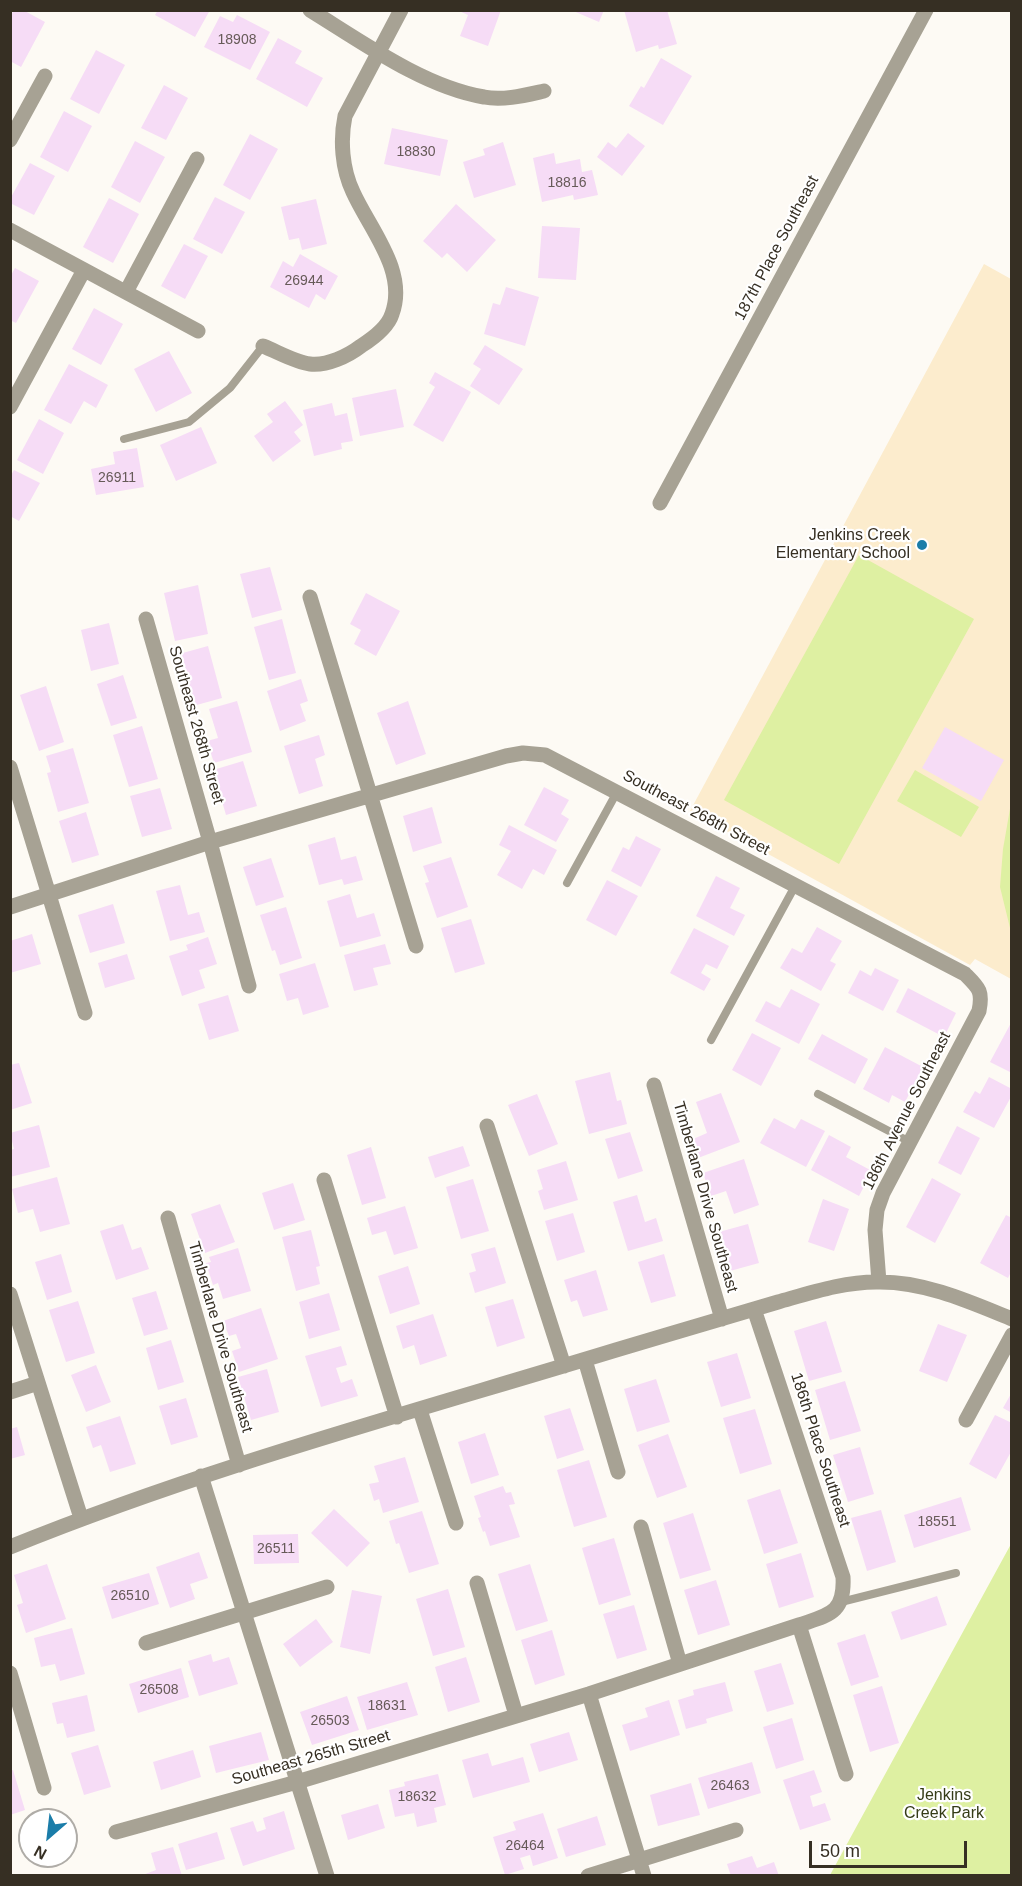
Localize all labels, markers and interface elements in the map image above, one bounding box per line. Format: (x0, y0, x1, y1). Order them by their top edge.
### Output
house number: 18908 (218, 32, 256, 48)
house number: 18830 (397, 144, 435, 160)
street label: 187th Place Southeast (731, 172, 823, 324)
house number: 18816 (548, 175, 586, 191)
house number: 26944 (285, 273, 323, 289)
house number: 26911 (98, 470, 136, 486)
place label: Jenkins Creek Elementary School (776, 526, 910, 564)
marker: Jenkins Creek Elementary School (915, 538, 929, 552)
street label: Southeast 268th Street (164, 644, 228, 806)
street label: Southeast 268th Street (619, 766, 773, 860)
street label: 186th Avenue Southeast (859, 1029, 955, 1193)
street label: Timberlane Drive Southeast (669, 1099, 741, 1295)
street label: Timberlane Drive Southeast (184, 1239, 256, 1435)
street label: 186th Place Southeast (786, 1370, 854, 1530)
house number: 18551 (918, 1514, 956, 1530)
house number: 26511 (257, 1541, 295, 1557)
house number: 26510 (111, 1588, 149, 1604)
house number: 26508 (140, 1682, 178, 1698)
house number: 18631 (368, 1698, 406, 1714)
house number: 26503 (311, 1713, 349, 1729)
street label: Southeast 265th Street (230, 1726, 392, 1790)
house number: 26463 (711, 1778, 749, 1794)
park label: Jenkins Creek Park (904, 1786, 984, 1824)
house number: 18632 (398, 1789, 436, 1805)
north arrow (18, 1808, 78, 1868)
scale bar (812, 1829, 970, 1867)
house number: 26464 (506, 1838, 544, 1854)
text: 50 m (820, 1841, 860, 1861)
text: N (31, 1842, 49, 1863)

